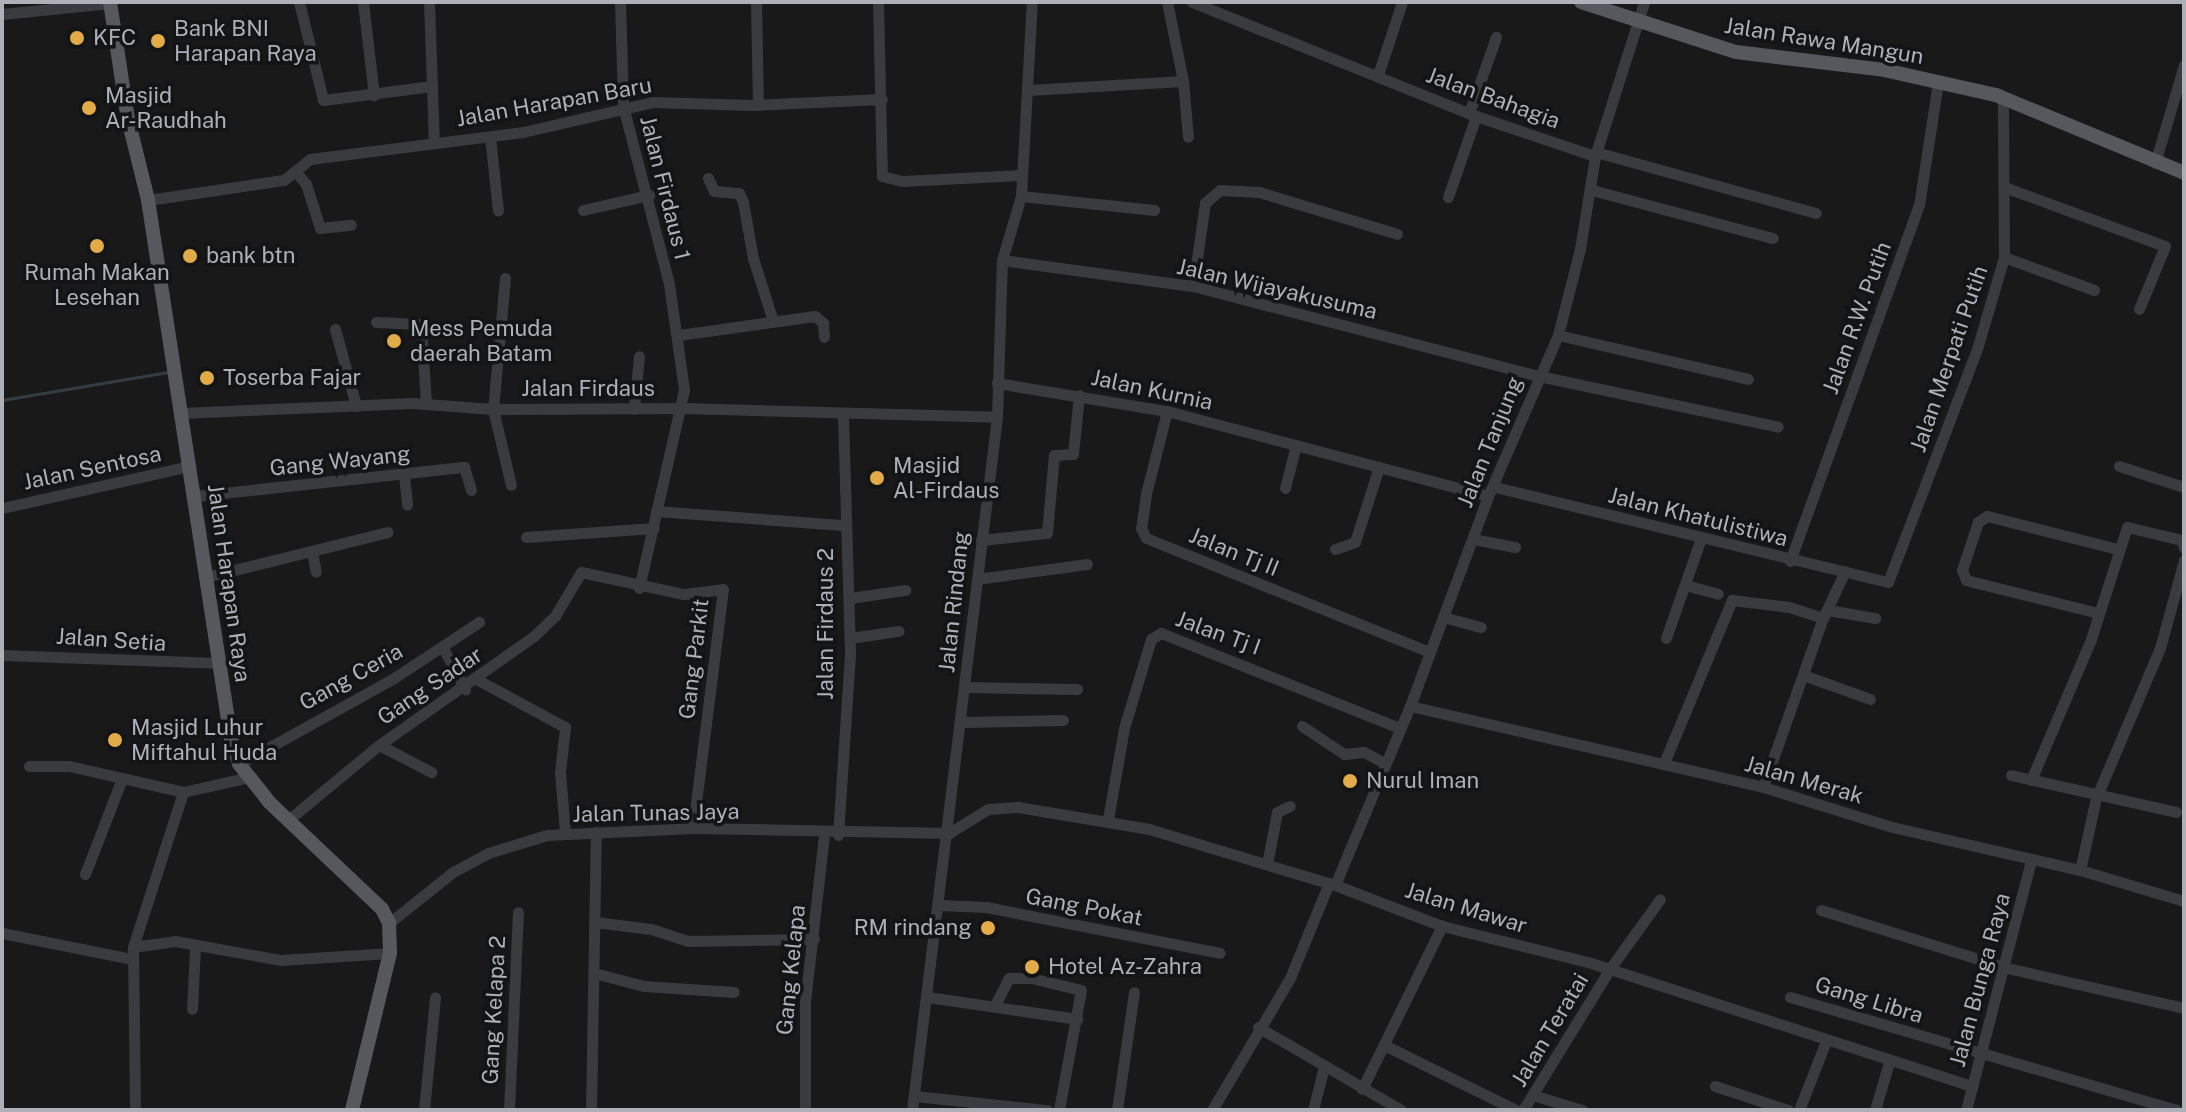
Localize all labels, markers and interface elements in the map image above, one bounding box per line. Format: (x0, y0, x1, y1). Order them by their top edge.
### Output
street label: Jalan Rawa Mangun (1722, 12, 1926, 70)
place label: Bank BNI Harapan Raya (174, 15, 317, 66)
place label: KFC (93, 25, 136, 51)
marker: KFC (68, 29, 86, 47)
marker: Bank BNI Harapan Raya (149, 32, 167, 50)
street label: Jalan Bahagia (1422, 62, 1564, 134)
street label: Jalan Harapan Baru (454, 72, 654, 132)
place label: Masjid Ar-Raudhah (105, 82, 227, 134)
marker: Masjid Ar-Raudhah (80, 99, 98, 117)
street label: Jalan Firdaus 1 (634, 113, 696, 263)
marker: Rumah Makan Lesehan (88, 237, 106, 255)
street label: Jalan R.W. Putih (1817, 238, 1897, 398)
place label: bank btn (206, 243, 295, 269)
marker: bank btn (181, 247, 199, 265)
street label: Jalan Wijayakusuma (1174, 253, 1380, 325)
place label: Rumah Makan Lesehan (24, 259, 170, 310)
street label: Jalan Merpati Putih (1905, 262, 1993, 456)
place label: Mess Pemuda daerah Batam (410, 315, 553, 366)
marker: Mess Pemuda daerah Batam (385, 332, 403, 350)
street label: Jalan Kurnia (1089, 364, 1215, 416)
place label: Toserba Fajar (223, 365, 361, 391)
marker: Toserba Fajar (198, 369, 216, 387)
street label: Jalan Tanjung (1452, 373, 1528, 511)
street label: Jalan Firdaus (521, 376, 655, 402)
street label: Jalan Sentosa (20, 440, 164, 496)
street label: Gang Wayang (268, 440, 412, 482)
place label: Masjid Al-Firdaus (893, 452, 999, 504)
marker: Masjid Al-Firdaus (868, 469, 886, 487)
street label: Jalan Harapan Raya (202, 482, 256, 684)
street label: Jalan Khatulistiwa (1605, 482, 1791, 552)
street label: Jalan Tj II (1185, 522, 1283, 582)
street label: Jalan Rindang (933, 530, 975, 674)
street label: Jalan Firdaus 2 (813, 548, 839, 700)
street label: Gang Parkit (674, 597, 714, 721)
street label: Jalan Tj I (1172, 605, 1264, 661)
street label: Jalan Setia (55, 623, 167, 657)
street label: Gang Ceria (295, 638, 407, 716)
street label: Gang Sadar (373, 641, 487, 731)
place label: Masjid Luhur Miftahul Huda (131, 714, 277, 766)
marker: Masjid Luhur Miftahul Huda (106, 731, 124, 749)
street label: Jalan Merak (1742, 750, 1866, 810)
place label: Nurul Iman (1366, 768, 1479, 794)
marker: Nurul Iman (1341, 772, 1359, 790)
street label: Jalan Tunas Jaya (572, 798, 740, 828)
street label: Jalan Mawar (1402, 877, 1530, 939)
street label: Gang Pokat (1023, 883, 1145, 931)
street label: Jalan Bunga Raya (1944, 890, 2016, 1070)
street label: Gang Kelapa (771, 904, 811, 1036)
place label: RM rindang (854, 915, 972, 941)
marker: RM rindang (979, 919, 997, 937)
street label: Gang Kelapa 2 (477, 935, 511, 1085)
place label: Hotel Az-Zahra (1048, 954, 1202, 980)
marker: Hotel Az-Zahra (1023, 958, 1041, 976)
street label: Jalan Teratai (1506, 969, 1594, 1091)
street label: Gang Libra (1812, 971, 1926, 1029)

